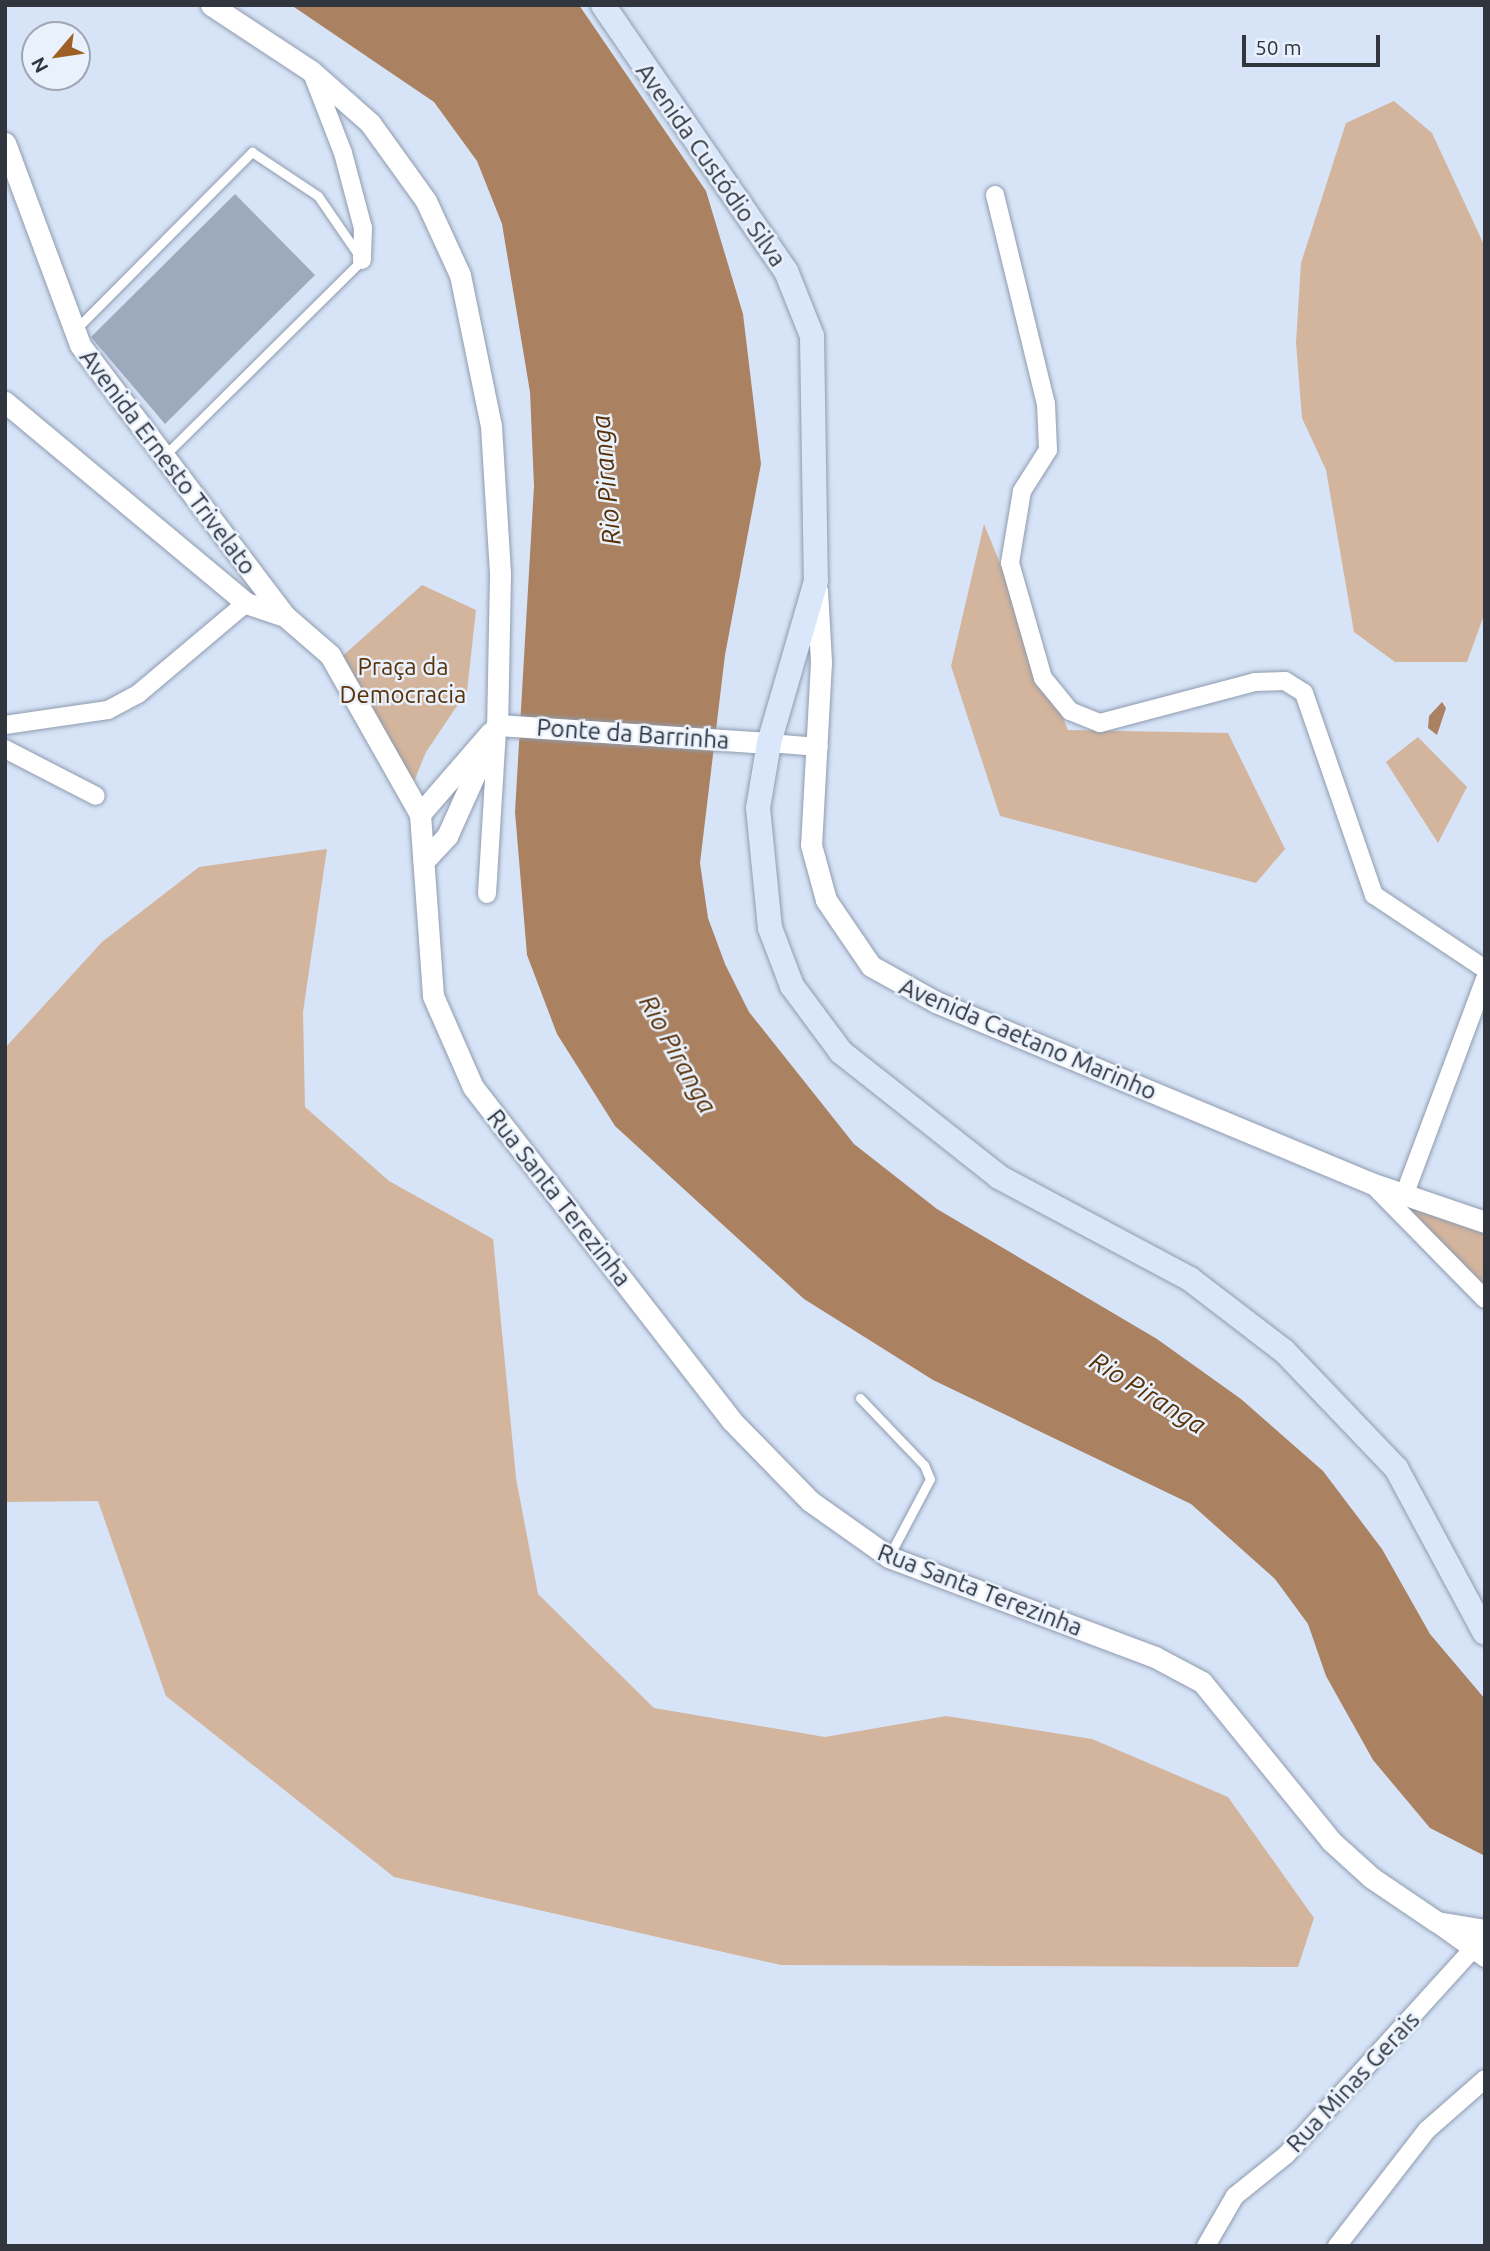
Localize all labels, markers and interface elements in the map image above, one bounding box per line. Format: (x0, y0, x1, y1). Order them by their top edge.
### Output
north arrow (21, 21, 91, 91)
scale bar (1245, 21, 1383, 65)
text: 50 m (1255, 35, 1302, 59)
text: N (26, 54, 52, 77)
street label: Avenida Custódio Silva (630, 58, 792, 272)
street label: Avenida Ernesto Trivelato (74, 344, 262, 580)
water label: Rio Piranga (585, 414, 627, 546)
park label: Praça da Democracia (340, 653, 466, 709)
street label: Ponte da Barrinha (536, 713, 730, 755)
street label: Avenida Caetano Marinho (895, 972, 1161, 1106)
water label: Rio Piranga (633, 989, 723, 1119)
street label: Rua Santa Terezinha (481, 1104, 637, 1292)
water label: Rio Piranga (1084, 1345, 1212, 1441)
street label: Rua Santa Terezinha (874, 1538, 1086, 1642)
street label: Rua Minas Gerais (1280, 2006, 1426, 2158)

